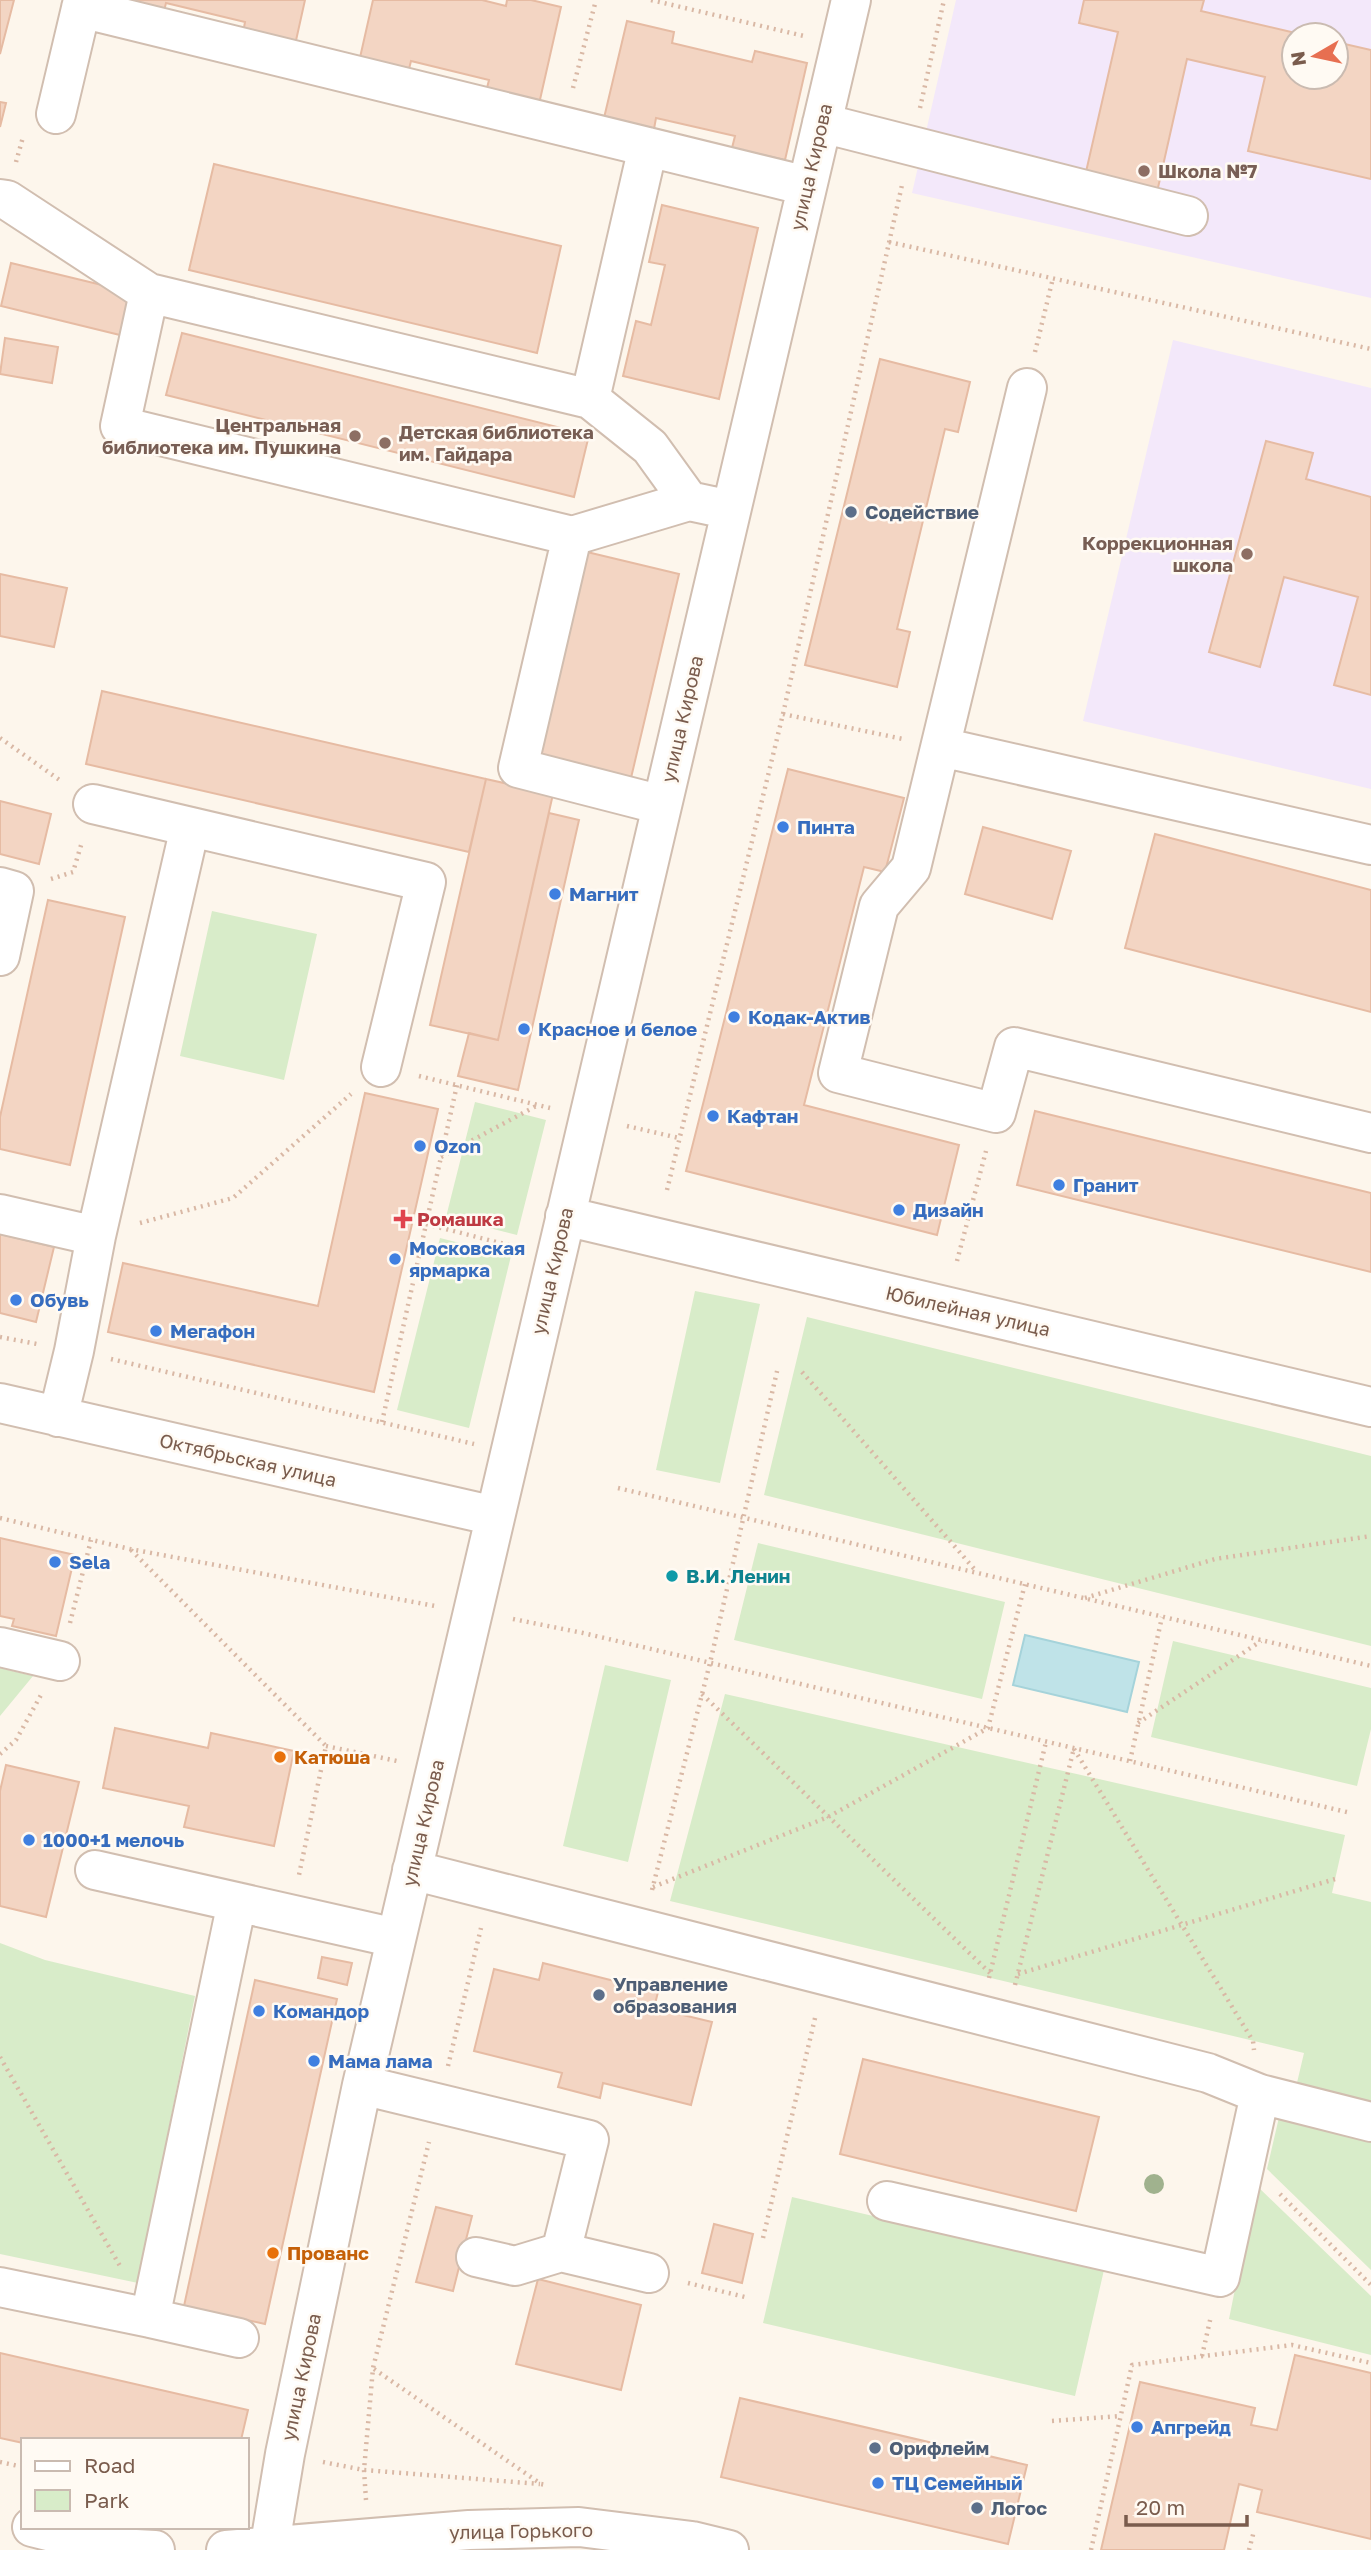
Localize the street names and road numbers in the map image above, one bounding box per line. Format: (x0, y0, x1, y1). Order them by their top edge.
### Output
street label: улица Кирова (785, 101, 836, 233)
street label: улица Кирова (656, 653, 707, 785)
street label: улица Кирова (526, 1205, 577, 1337)
street label: Юбилейная улица (884, 1280, 1053, 1341)
street label: Октябрьская улица (157, 1428, 339, 1491)
street label: улица Кирова (397, 1757, 448, 1889)
street label: улица Кирова (276, 2311, 325, 2443)
street label: улица Горького (449, 2518, 593, 2543)

